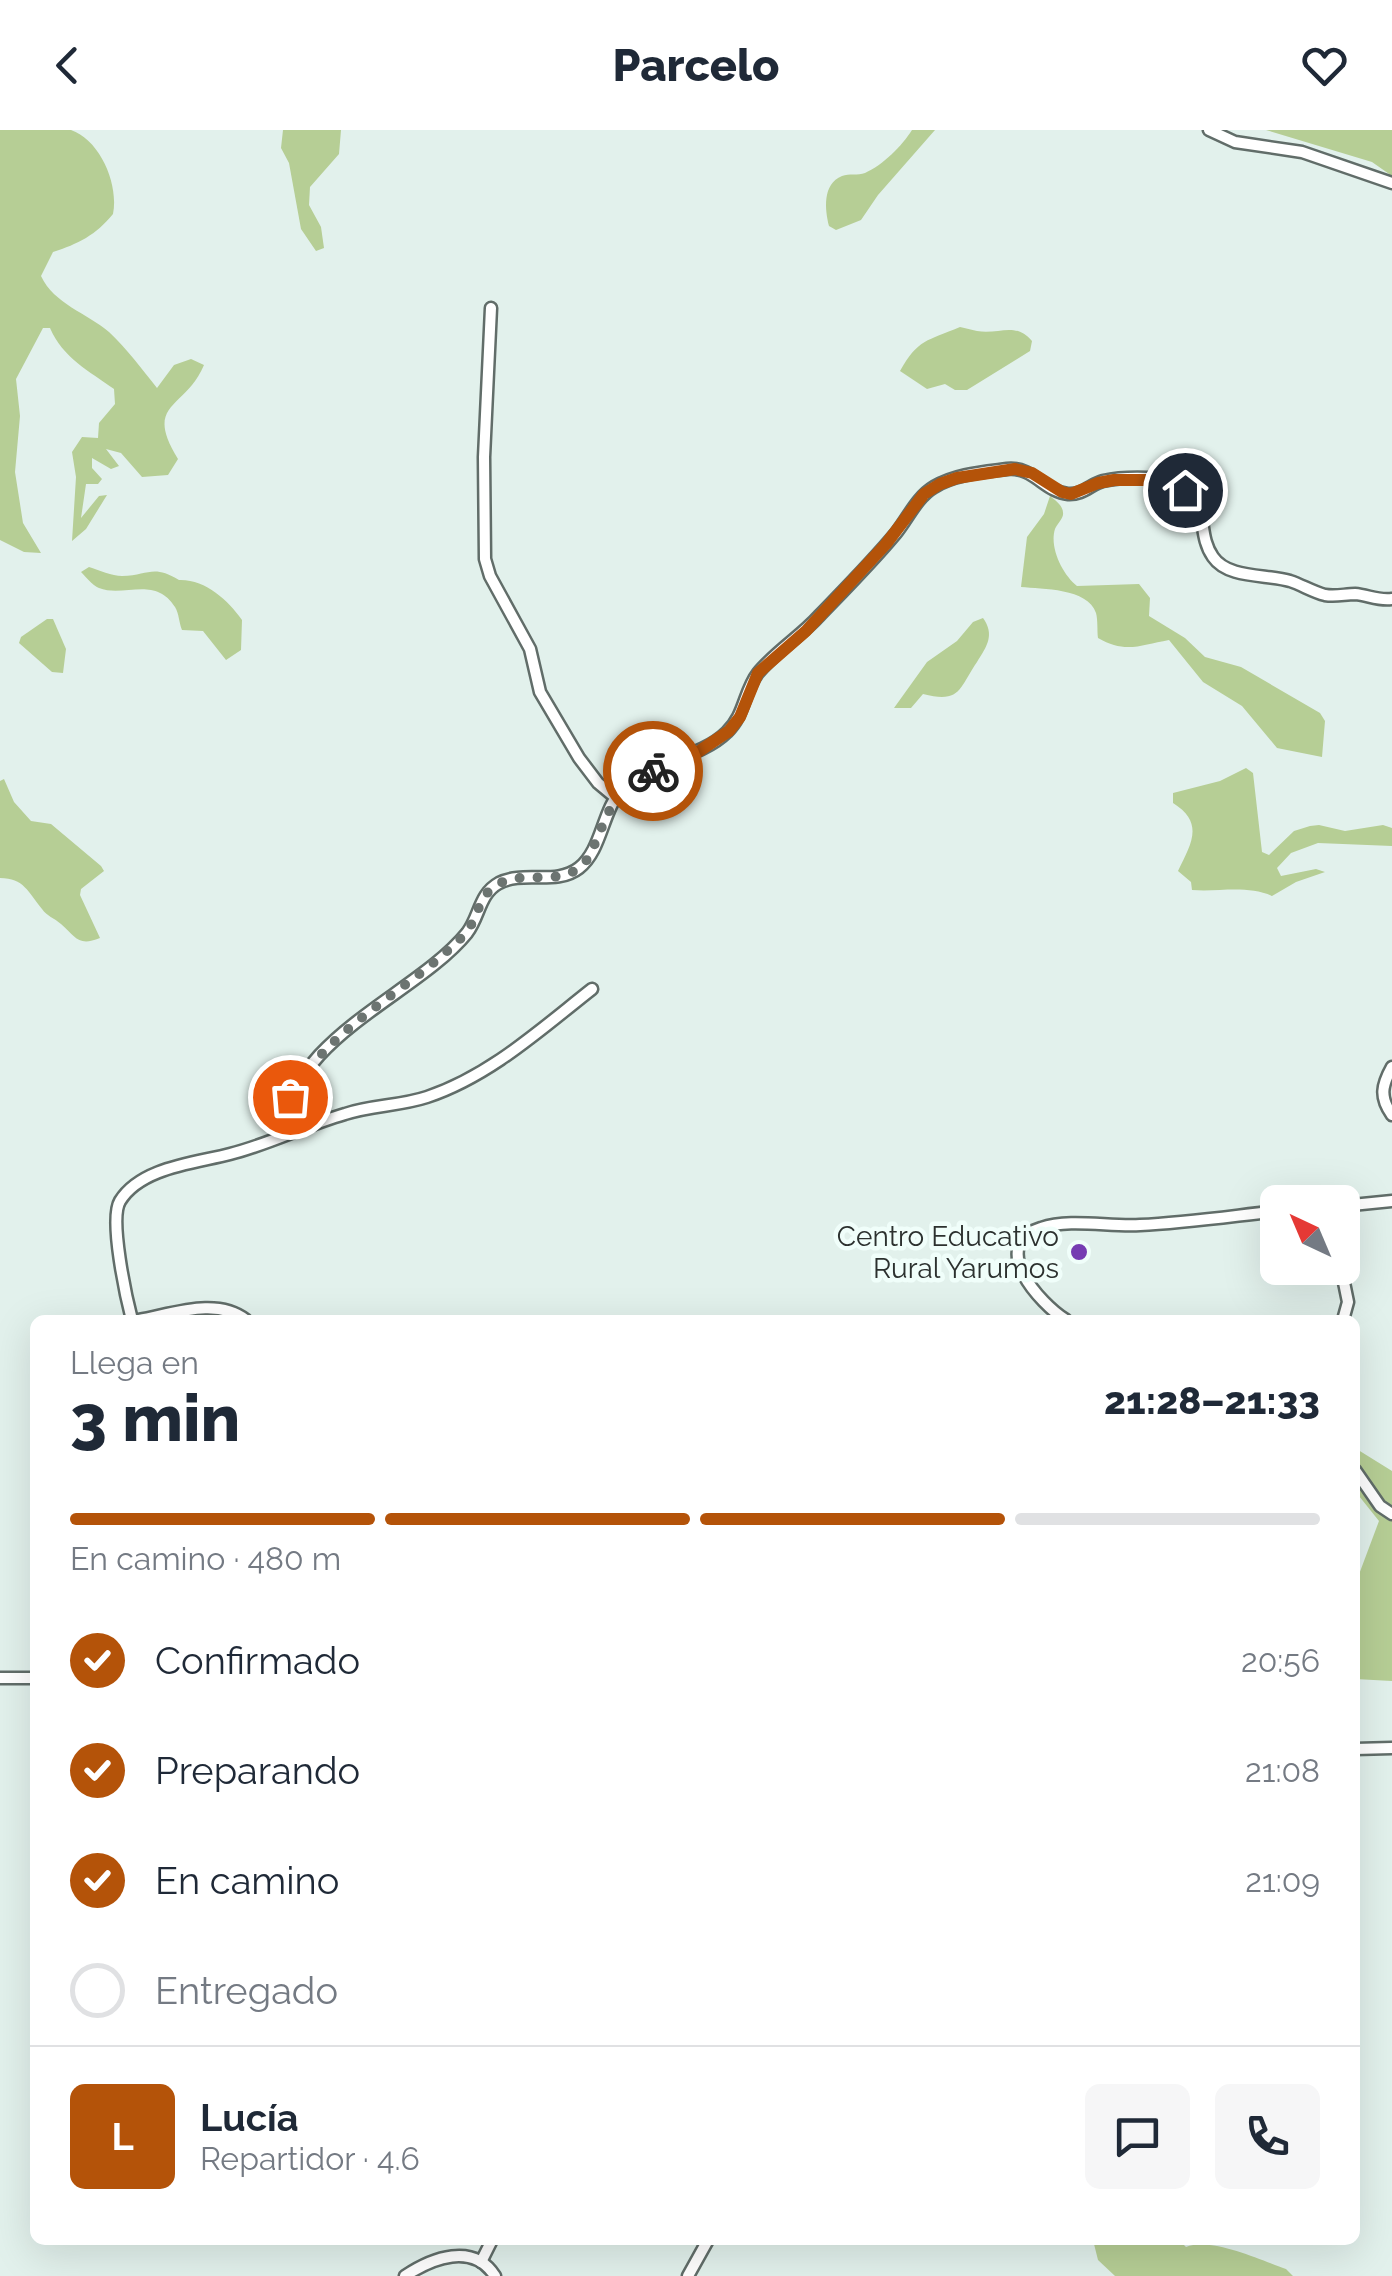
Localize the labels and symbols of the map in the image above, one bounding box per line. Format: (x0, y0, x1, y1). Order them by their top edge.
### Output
pin (1143, 448, 1228, 533)
courier (603, 721, 703, 821)
pin (248, 1055, 333, 1140)
north arrow (1260, 1185, 1360, 1285)
place label: Centro Educativo Rural Yarumos (837, 1220, 1059, 1285)
marker: Centro Educativo Rural Yarumos (1068, 1241, 1090, 1263)

